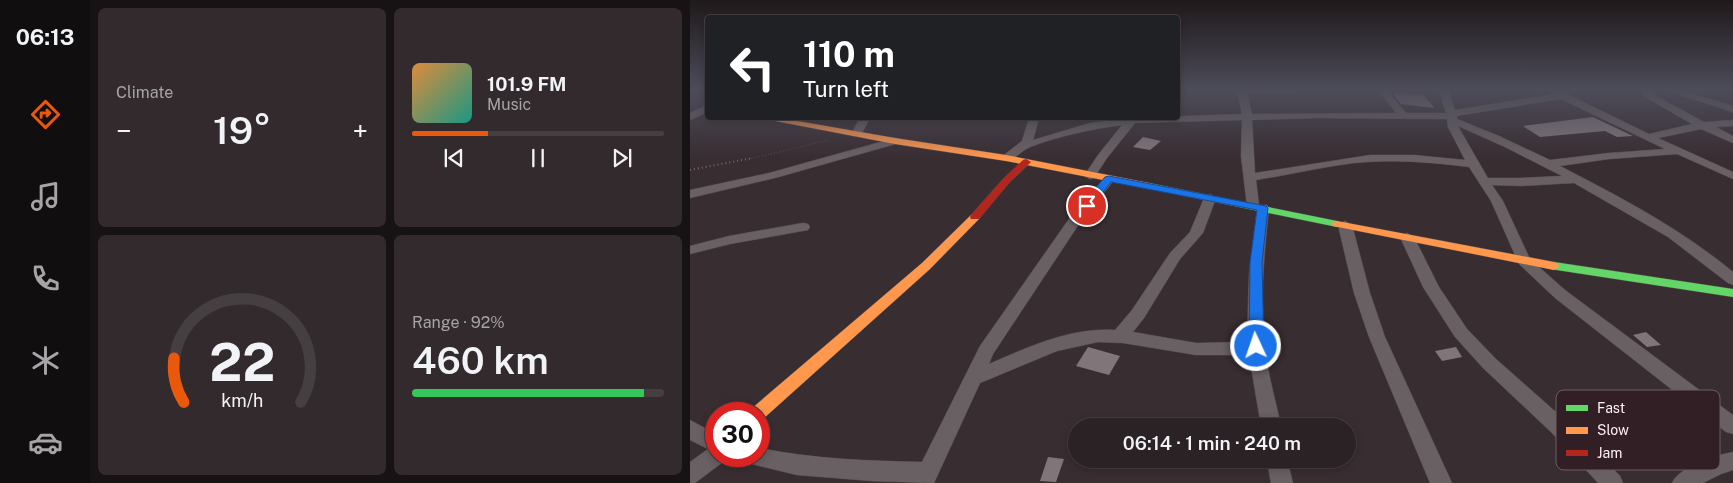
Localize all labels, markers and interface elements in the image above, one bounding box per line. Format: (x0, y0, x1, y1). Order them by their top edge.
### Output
text: 06:13 (16, 24, 74, 50)
text: 110 m (803, 34, 895, 75)
icon: left (720, 35, 785, 100)
text: 101.9 FM (487, 73, 567, 95)
text: Turn left (803, 76, 889, 102)
text: Climate (116, 83, 173, 102)
text: Music (487, 95, 531, 114)
icon: directions (28, 97, 63, 132)
text: 19° (213, 108, 271, 153)
text: − (116, 114, 132, 147)
text: + (352, 114, 368, 147)
icon: previous (440, 144, 468, 172)
icon: pause (524, 144, 552, 172)
icon: next (608, 144, 636, 172)
icon: music (28, 179, 63, 214)
pin (1066, 185, 1108, 227)
icon: arrive (1073, 192, 1101, 220)
icon: phone (28, 261, 63, 296)
text: Range · 92% (412, 313, 505, 332)
position arrow (1229, 319, 1281, 371)
text: 22 (209, 332, 275, 393)
text: 460 km (412, 338, 549, 383)
icon: climate (28, 343, 63, 378)
text: km/h (221, 390, 263, 411)
legend (1556, 390, 1720, 470)
text: Fast (1597, 400, 1625, 416)
speed limit sign: 30 (705, 402, 770, 467)
text: Slow (1597, 422, 1629, 438)
icon: car (28, 425, 63, 460)
text: 06:14 · 1 min · 240 m (1123, 432, 1301, 454)
text: Jam (1597, 445, 1622, 461)

